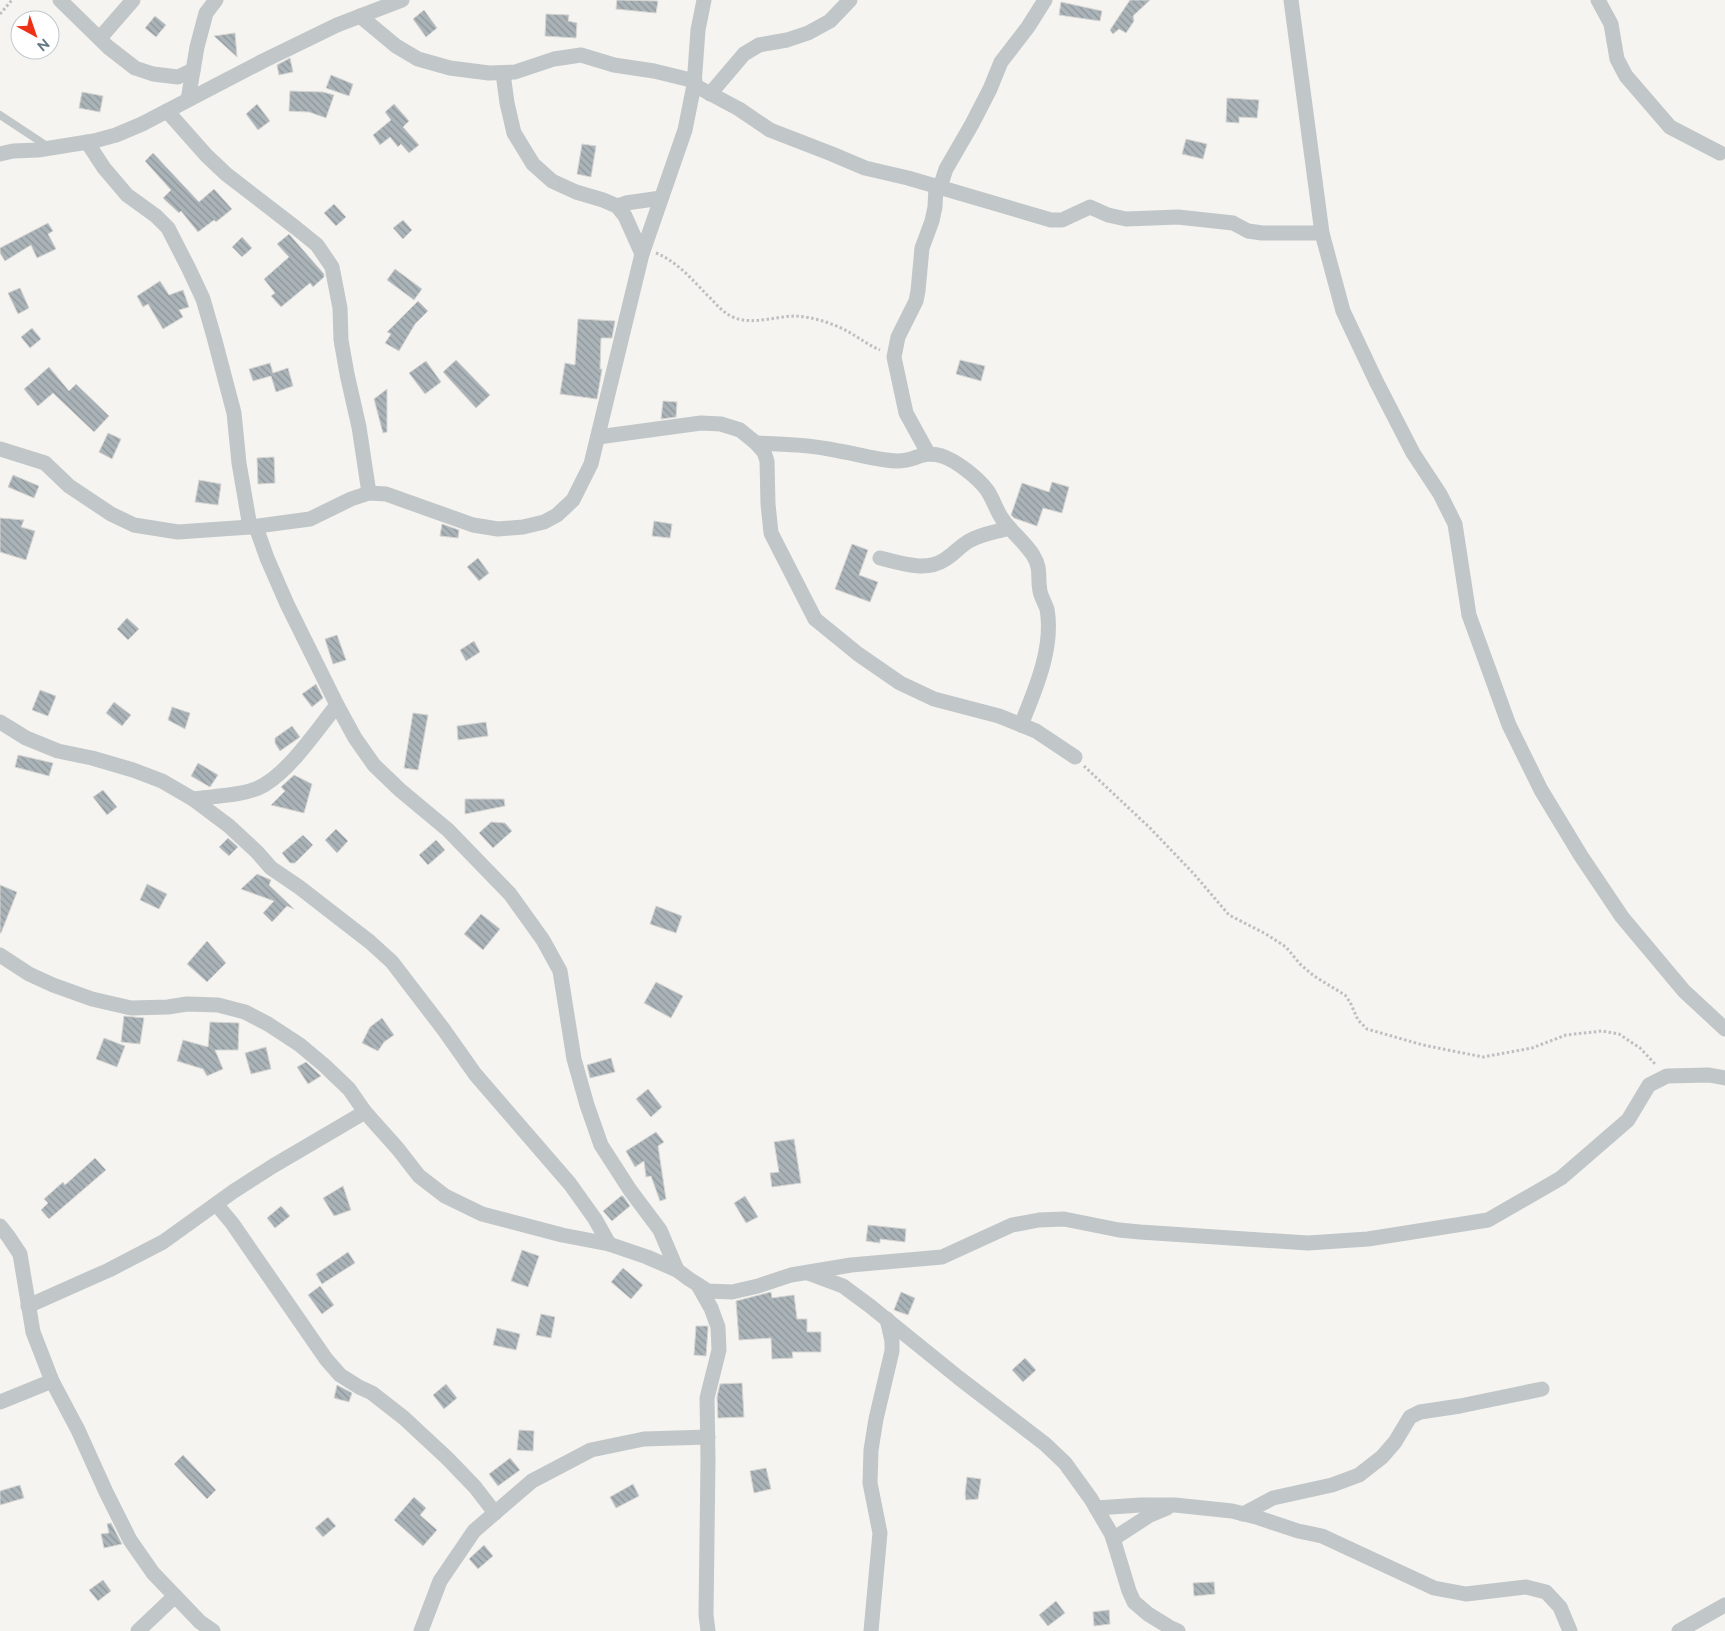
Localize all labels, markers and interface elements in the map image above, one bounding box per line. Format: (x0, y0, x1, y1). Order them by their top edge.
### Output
north arrow (10, 10, 60, 60)
text: N (34, 35, 53, 55)

